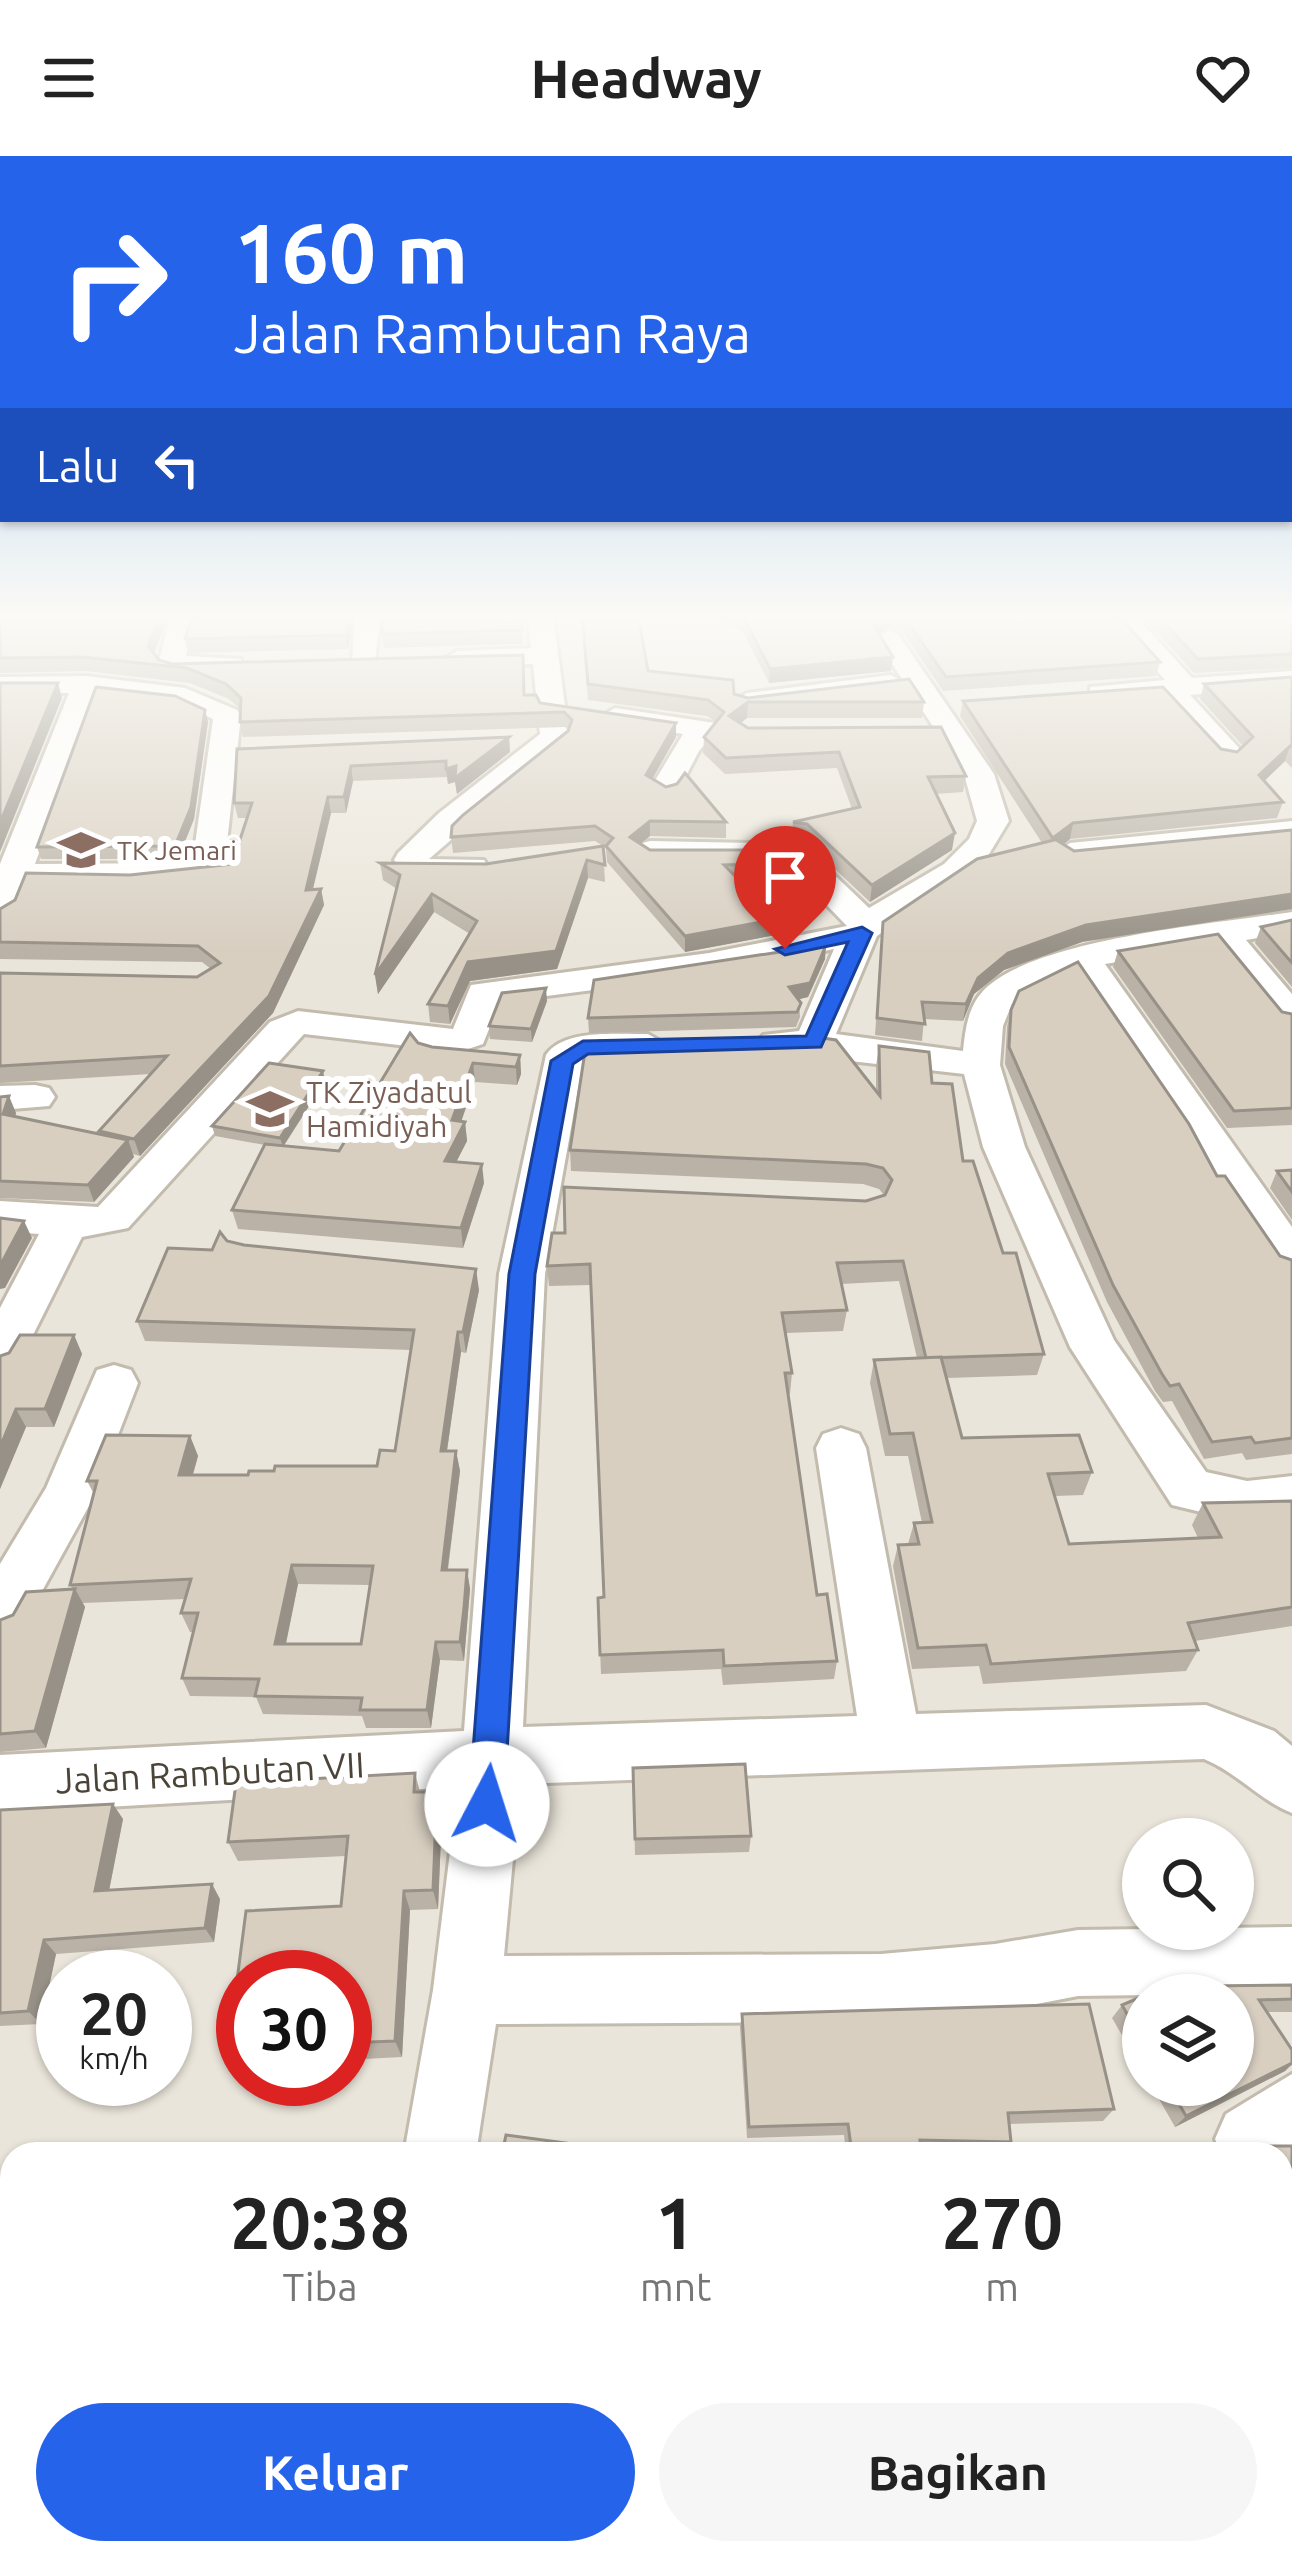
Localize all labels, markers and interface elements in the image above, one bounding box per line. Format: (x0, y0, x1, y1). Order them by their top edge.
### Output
icon: menu (36, 45, 102, 111)
icon: heart (1190, 45, 1256, 111)
text: Headway (530, 48, 762, 108)
icon: right (36, 204, 192, 360)
text: 160 m (234, 205, 468, 299)
text: Jalan Rambutan Raya (234, 303, 751, 363)
icon: left (144, 432, 210, 498)
text: Lalu (36, 440, 120, 491)
school or university icon: TK Jemari (56, 825, 106, 875)
pin (734, 826, 836, 949)
place label: TK Jemari (117, 835, 237, 865)
icon: arrive (752, 844, 818, 910)
place label: TK Ziyadatul Hamidiyah (306, 1075, 472, 1143)
school or university icon: TK Ziyadatul Hamidiyah (245, 1084, 295, 1134)
position arrow (424, 1741, 550, 1867)
street label: Jalan Rambutan VII (55, 1743, 365, 1801)
map controls (1122, 1818, 1254, 2106)
button: search (1122, 1818, 1254, 1950)
speed limit sign: 30 (216, 1950, 372, 2106)
button: layers (1122, 1974, 1254, 2106)
text: 20 (80, 1979, 148, 2046)
text: km/h (79, 2041, 149, 2075)
text: 20:38 (230, 2182, 410, 2263)
text: 1 (655, 2182, 696, 2263)
text: 270 (941, 2182, 1063, 2263)
text: Tiba (283, 2265, 357, 2308)
text: mnt (640, 2265, 711, 2308)
text: m (985, 2265, 1019, 2308)
button: Keluar (36, 2403, 635, 2541)
button: Bagikan (659, 2403, 1257, 2541)

